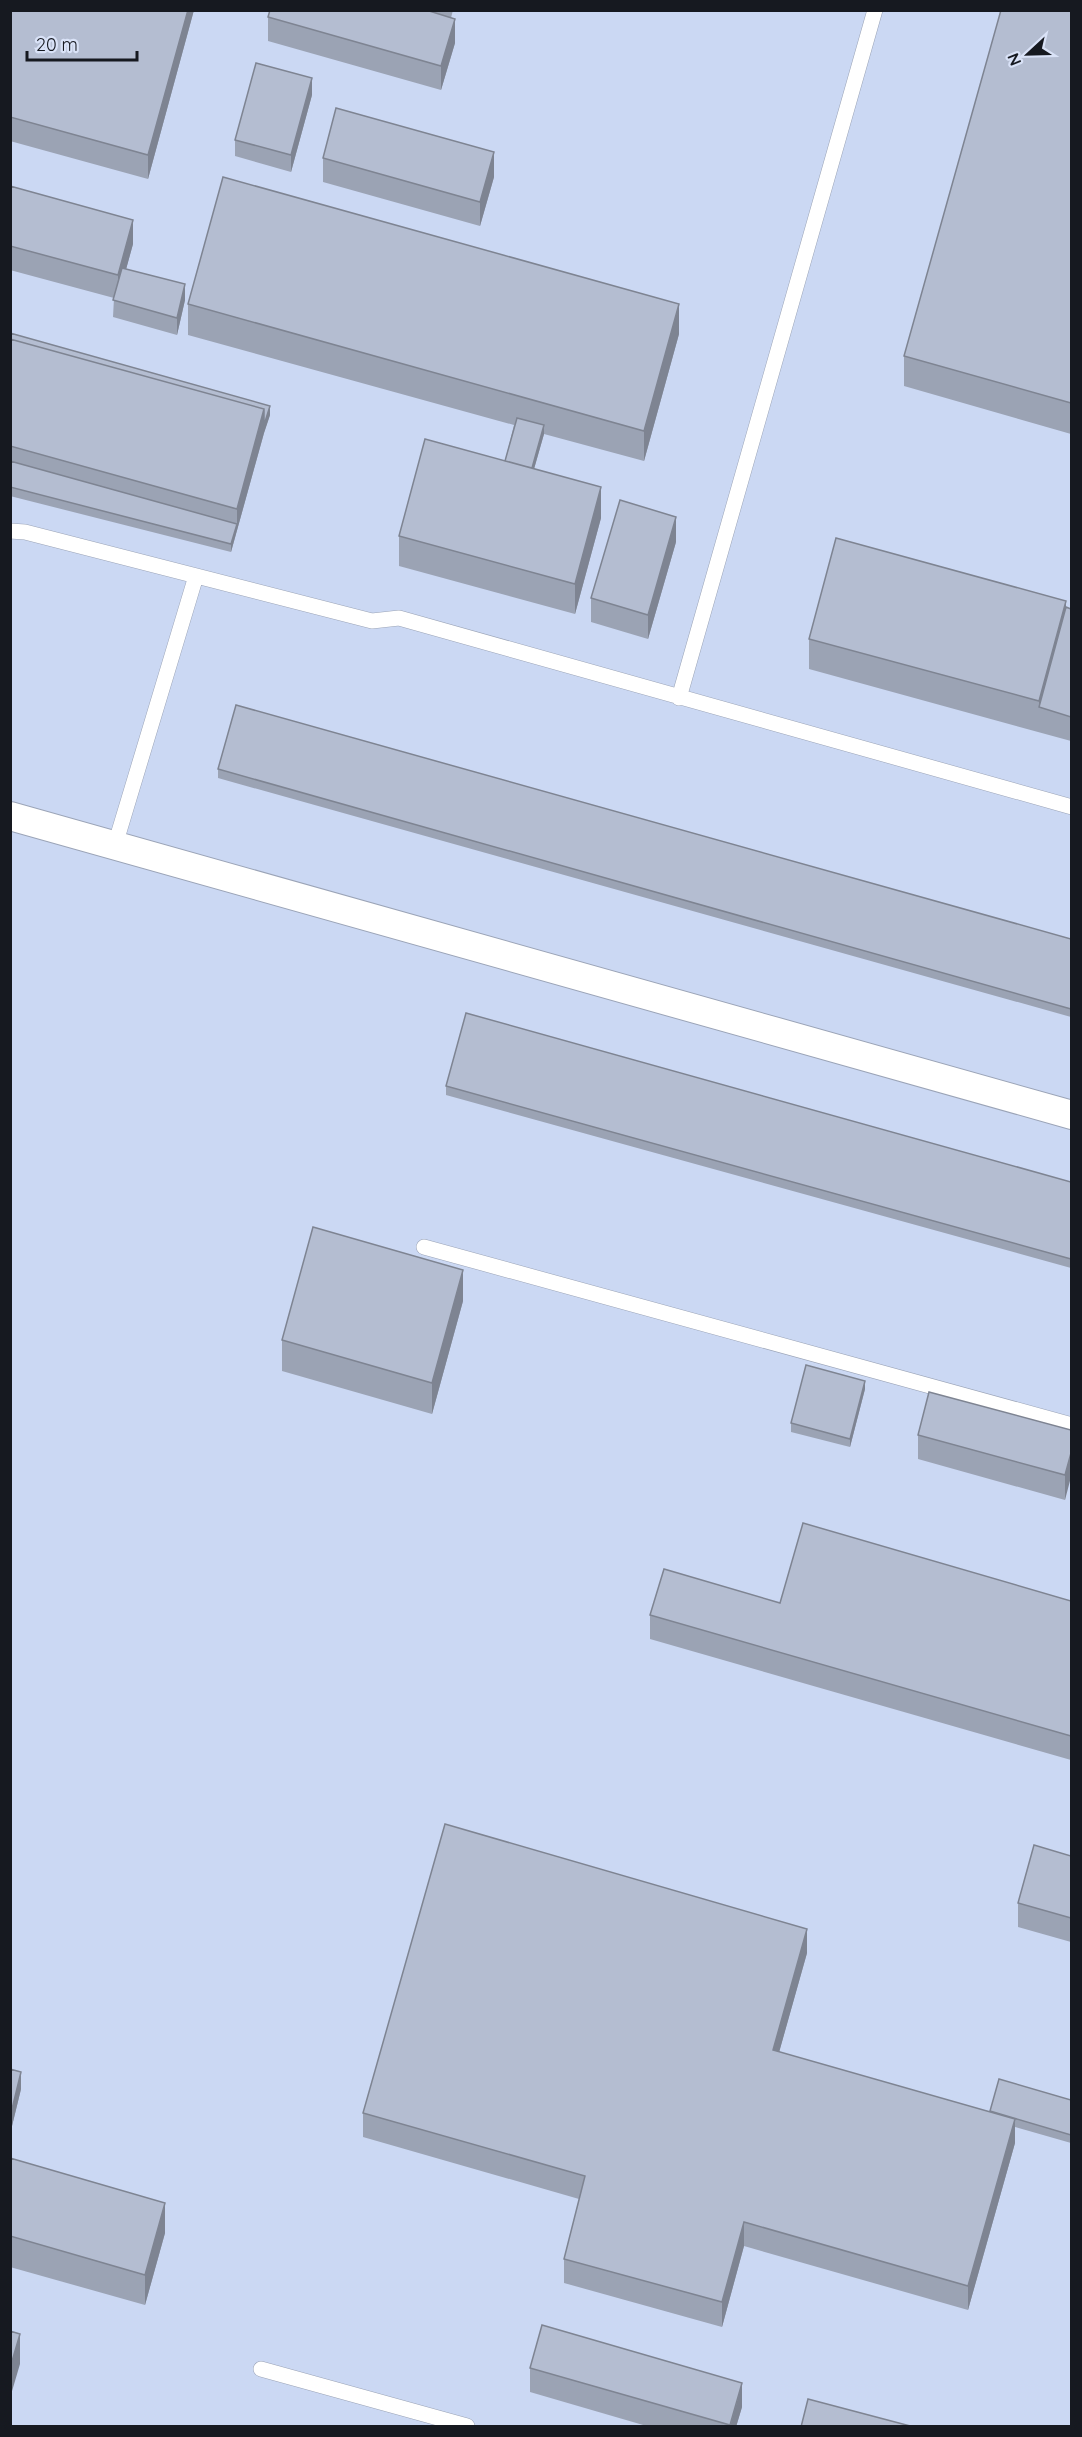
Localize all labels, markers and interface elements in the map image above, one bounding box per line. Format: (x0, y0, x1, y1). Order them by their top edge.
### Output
scale bar (27, 24, 136, 62)
north arrow (998, 24, 1058, 84)
text: 20 m (36, 33, 78, 56)
text: N (1003, 50, 1026, 69)

